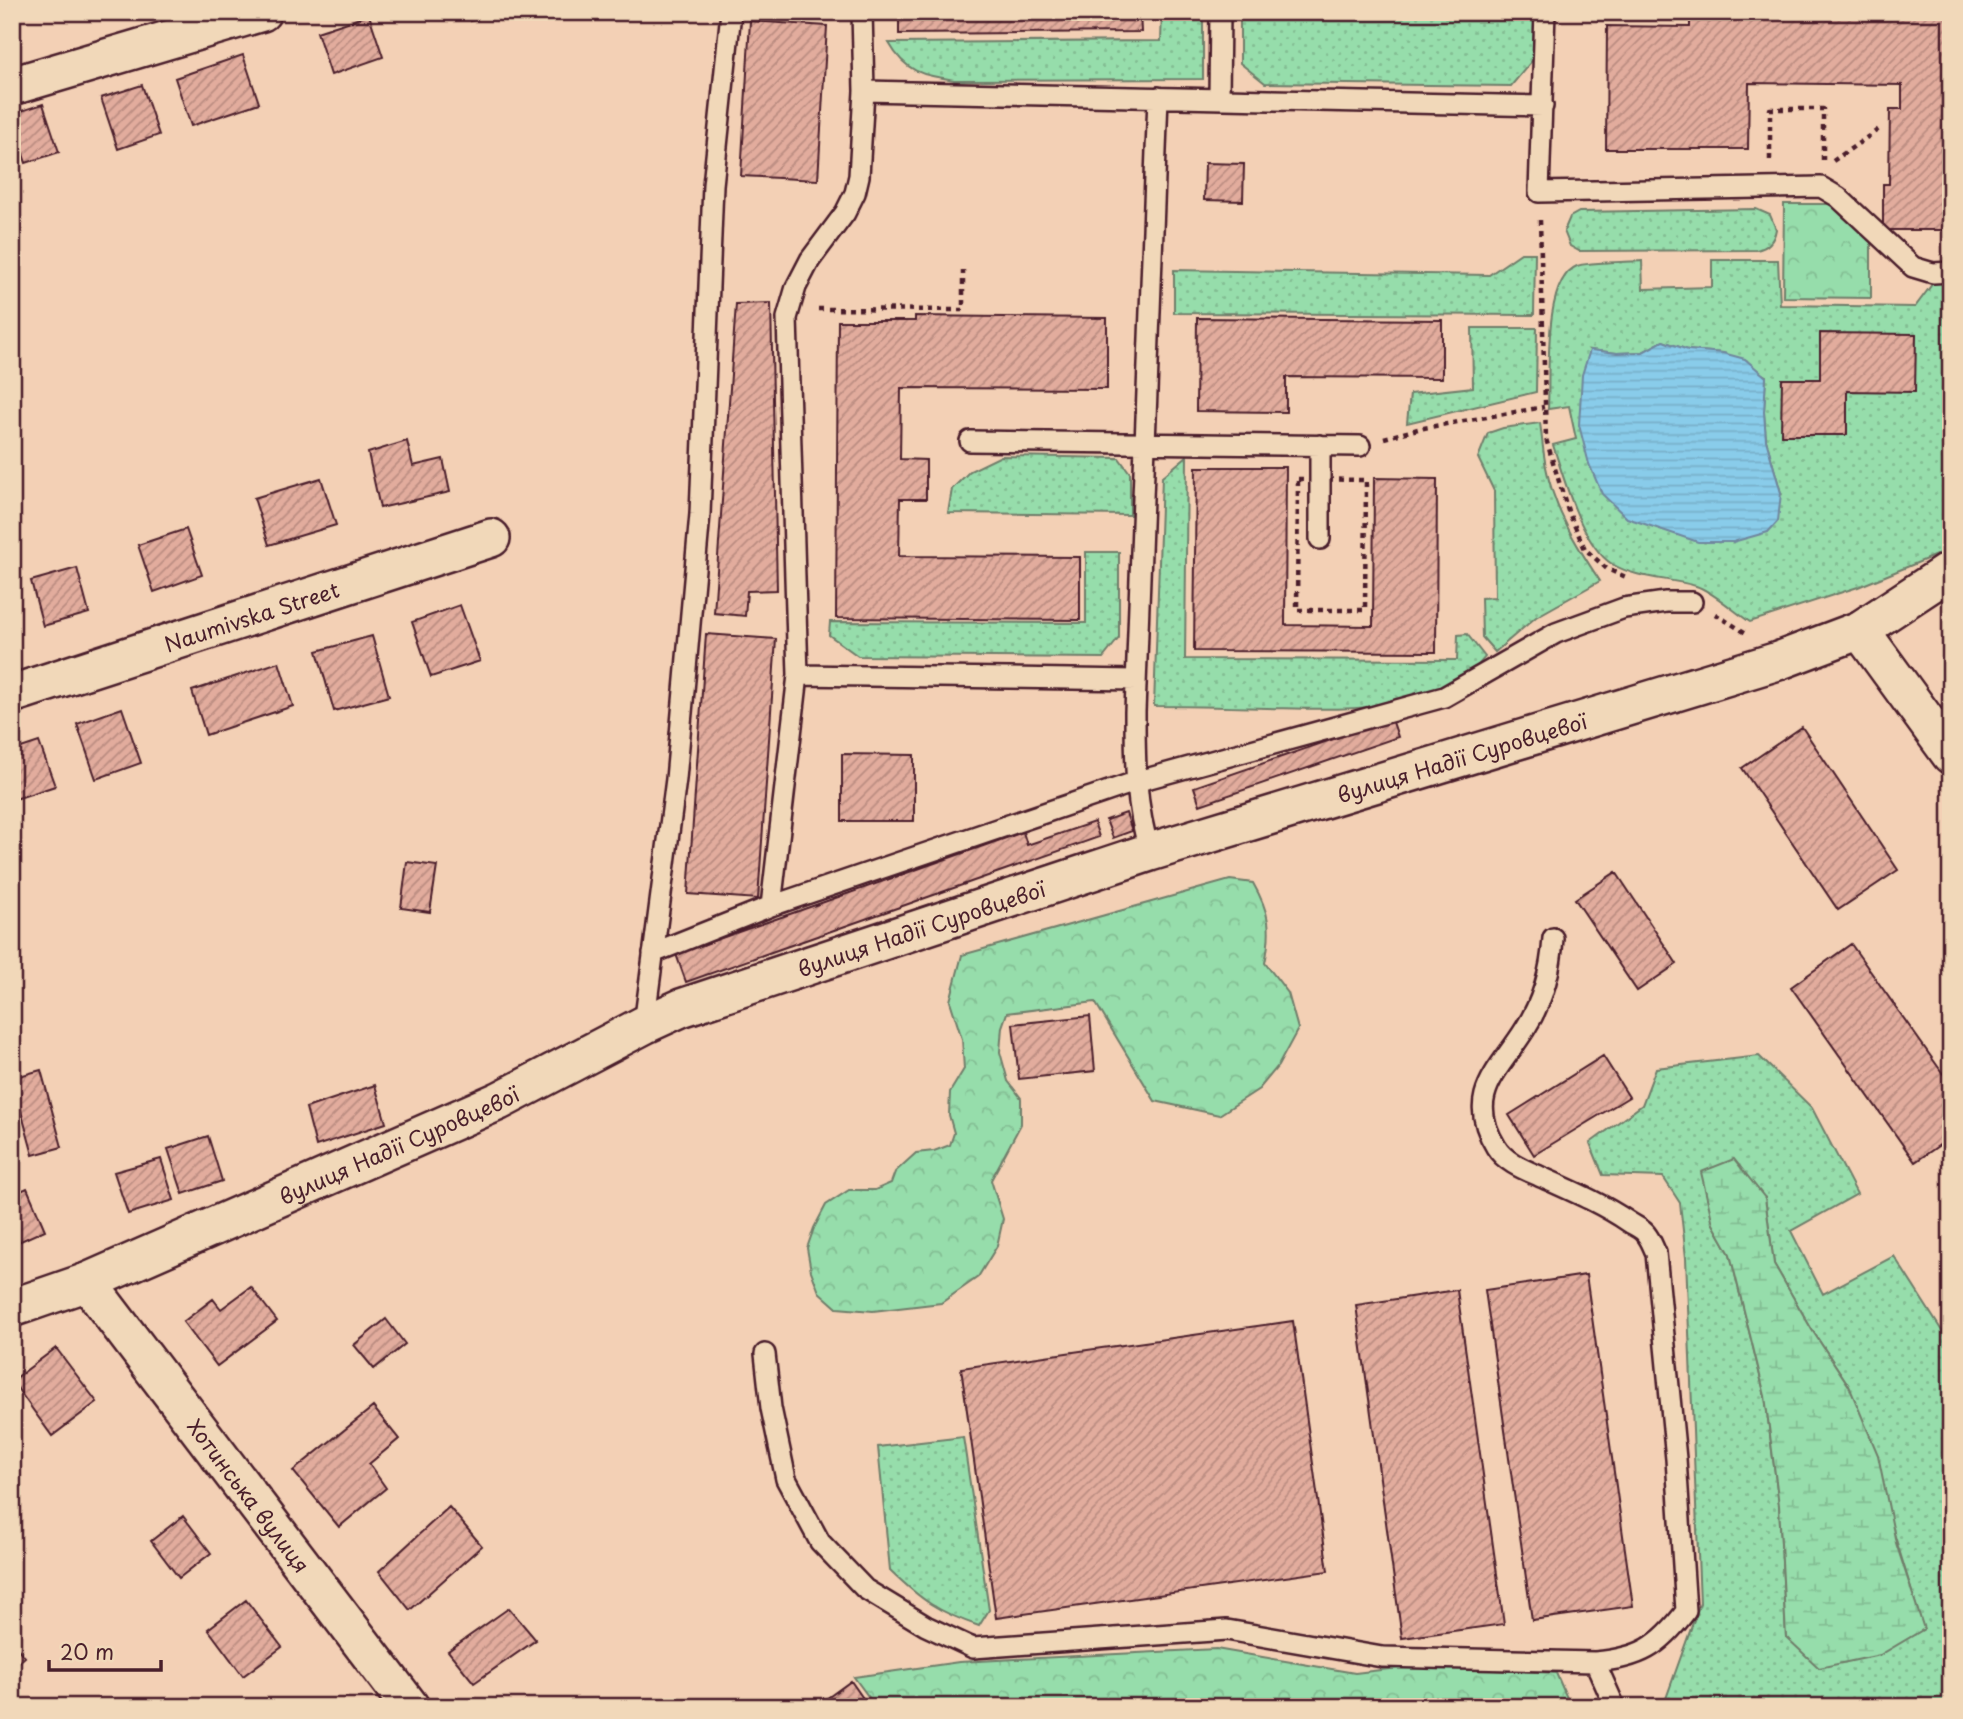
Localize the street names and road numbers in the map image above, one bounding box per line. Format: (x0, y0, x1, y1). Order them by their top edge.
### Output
street label: Naumivska Street (160, 573, 343, 659)
street label: вулиця Надії Суровцевої (1333, 704, 1592, 810)
street label: вулиця Надії Суровцевої (793, 872, 1050, 984)
street label: вулиця Надії Суровцевої (274, 1077, 525, 1212)
street label: Хотинська вулиця (180, 1412, 318, 1579)

